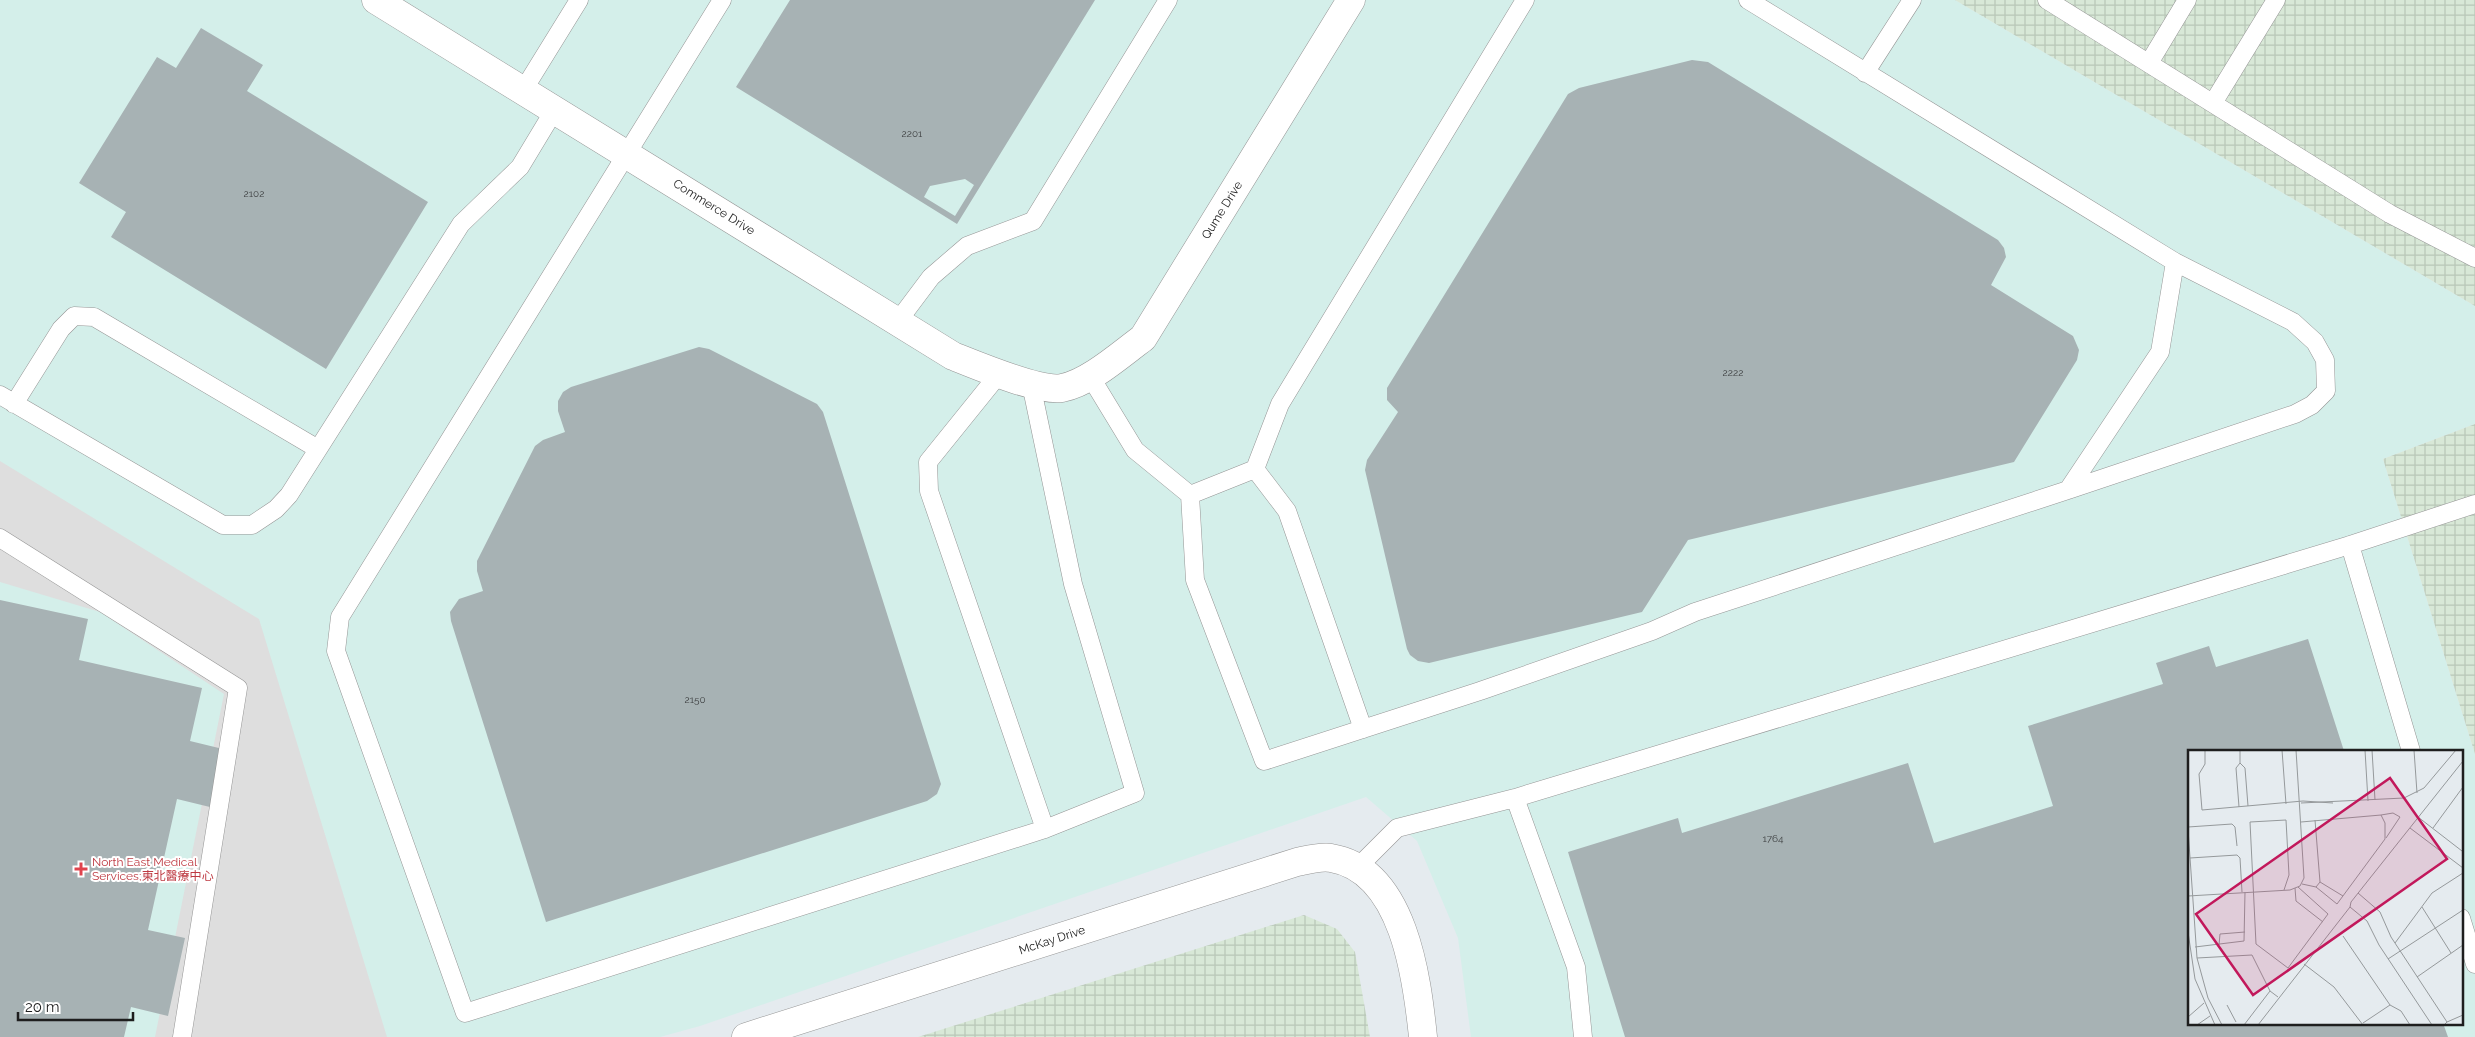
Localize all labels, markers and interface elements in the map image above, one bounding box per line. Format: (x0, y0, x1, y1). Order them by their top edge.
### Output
house number: 2201 (902, 128, 923, 139)
street label: Commerce Drive (671, 176, 757, 238)
street label: Qume Drive (1199, 178, 1245, 242)
house number: 2102 (244, 188, 264, 199)
house number: 2222 (1723, 367, 1743, 378)
house number: 2150 (684, 694, 706, 705)
inset map (2188, 750, 2462, 1024)
house number: 1764 (1762, 833, 1784, 844)
place label: North East Medical Services;東北醫療中心 (92, 855, 213, 883)
marker: North East Medical Services;東北醫療中心 (74, 862, 88, 876)
street label: McKay Drive (1017, 923, 1087, 957)
scale bar (18, 990, 132, 1022)
text: 20 m (25, 998, 60, 1016)

